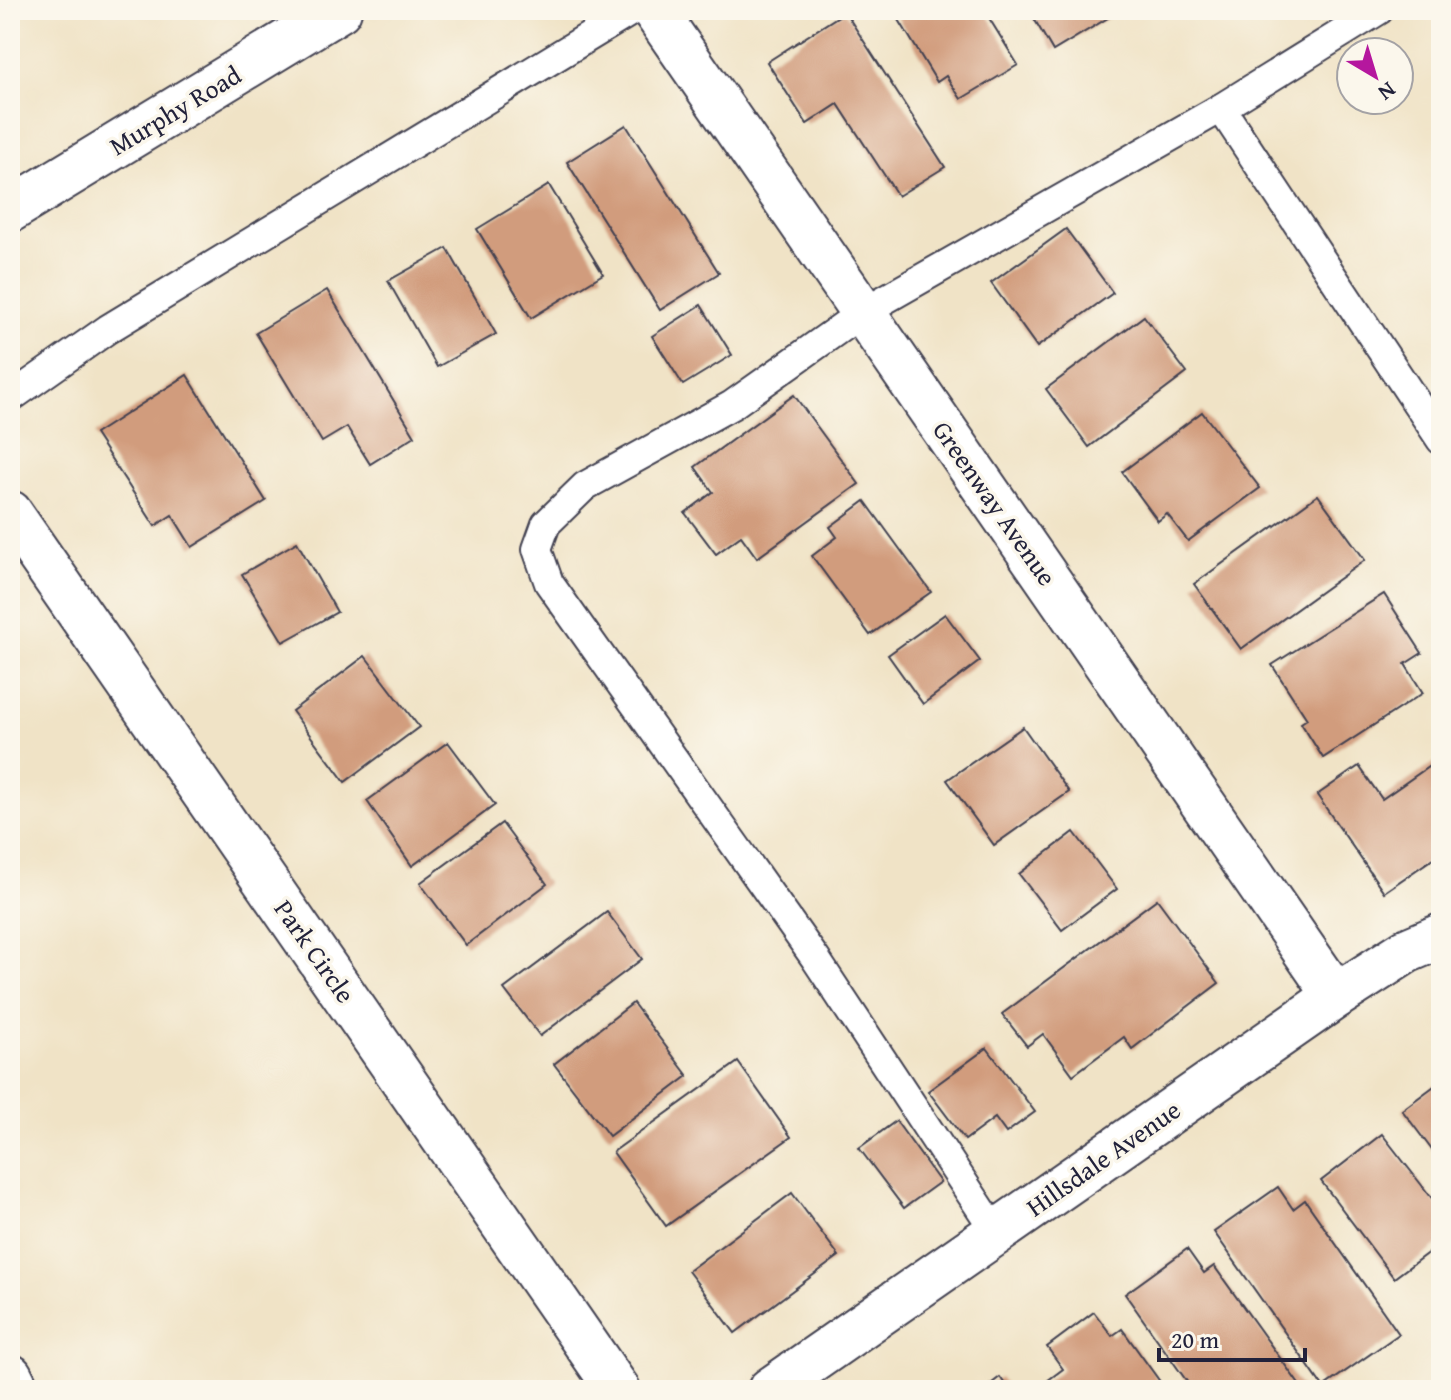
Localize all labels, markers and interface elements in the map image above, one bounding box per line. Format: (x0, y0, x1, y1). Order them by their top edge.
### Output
north arrow (1335, 36, 1415, 116)
street label: Murphy Road (102, 55, 248, 165)
text: N (1371, 75, 1403, 109)
street label: Greenway Avenue (924, 413, 1066, 593)
street label: Park Circle (265, 891, 365, 1011)
street label: Hillsdale Avenue (1018, 1090, 1188, 1226)
scale bar (1159, 1312, 1305, 1362)
text: 20 m (1171, 1322, 1219, 1357)

